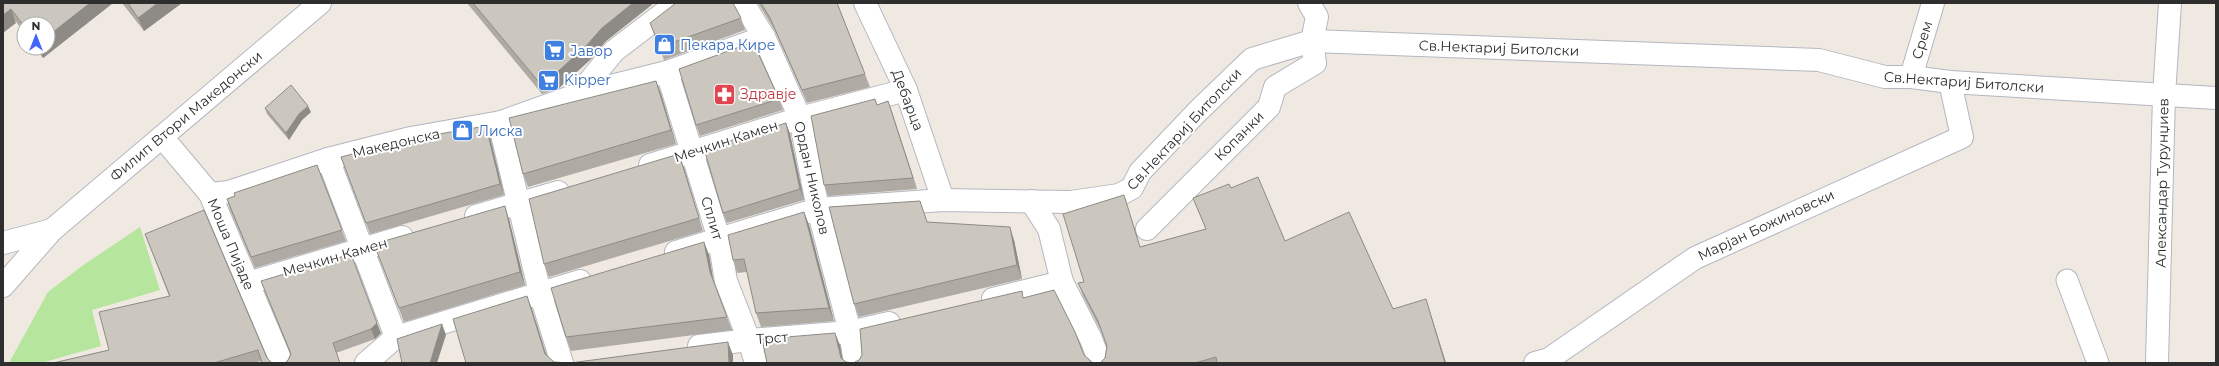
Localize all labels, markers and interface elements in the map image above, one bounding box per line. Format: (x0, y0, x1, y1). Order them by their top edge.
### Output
north arrow (16, 16, 56, 56)
text: N (32, 19, 40, 33)
street label: Срем (1908, 19, 1936, 61)
shop icon: Пекара Кире (651, 32, 677, 58)
place label: Пекара Кире (680, 36, 775, 54)
street label: Св.Нектариј Битолски (1418, 36, 1580, 60)
supermarket icon: Јавор (541, 38, 567, 64)
place label: Јавор (570, 42, 613, 60)
street label: Филип Втори Македонски (106, 47, 266, 185)
street label: Св.Нектариј Битолски (1123, 64, 1245, 194)
supermarket icon: Kipper (536, 67, 562, 93)
street label: Дебарца (888, 67, 928, 133)
street label: Св.Нектариј Битолски (1883, 67, 2045, 97)
place label: Kipper (564, 71, 611, 89)
pharmacy icon: Здравје (711, 81, 737, 107)
place label: Здравје (740, 85, 797, 103)
street label: Александар Турунџиев (2152, 98, 2172, 268)
street label: Копанки (1210, 107, 1268, 165)
street label: Мечкин Камен (672, 116, 780, 166)
shop icon: Лиска (450, 118, 476, 144)
street label: Ордан Николов (790, 119, 834, 237)
place label: Лиска (478, 122, 523, 140)
street label: Македонска (350, 124, 442, 162)
street label: Марјан Божиновски (1695, 185, 1837, 265)
street label: Сплит (697, 194, 727, 242)
street label: Моша Пијаде (204, 195, 258, 293)
street label: Мечкин Камен (280, 233, 390, 281)
street label: Трст (755, 328, 789, 348)

